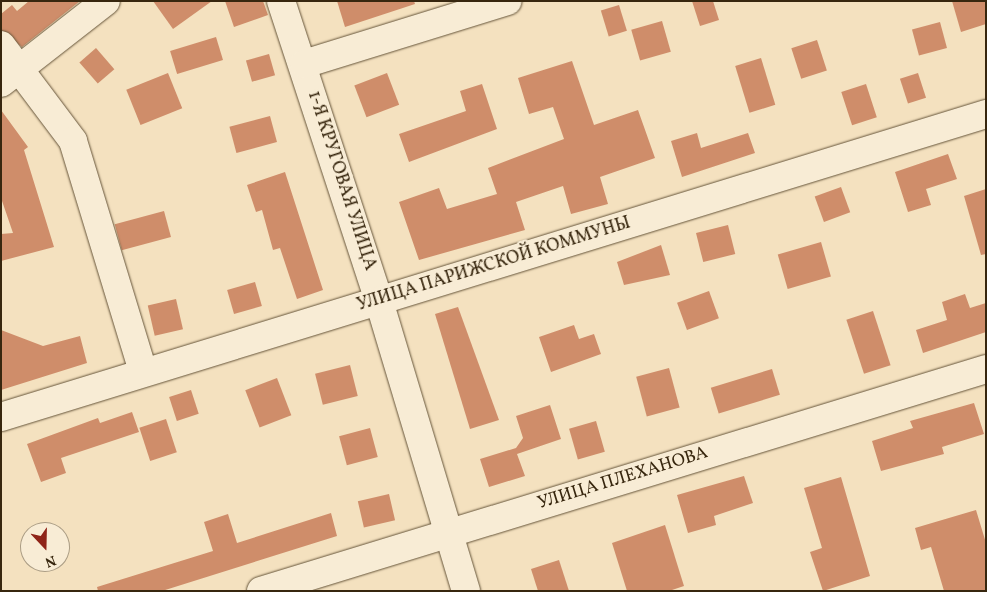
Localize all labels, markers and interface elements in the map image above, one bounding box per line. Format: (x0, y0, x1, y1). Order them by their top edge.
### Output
street label: 1-Я КРУГОВАЯ УЛИЦА (302, 89, 380, 273)
street label: УЛИЦА ПАРИЖСКОЙ КОММУНЫ (355, 213, 633, 317)
street label: УЛИЦА ПЛЕХАНОВА (535, 443, 711, 515)
north arrow (20, 522, 70, 572)
text: N (42, 550, 58, 571)

